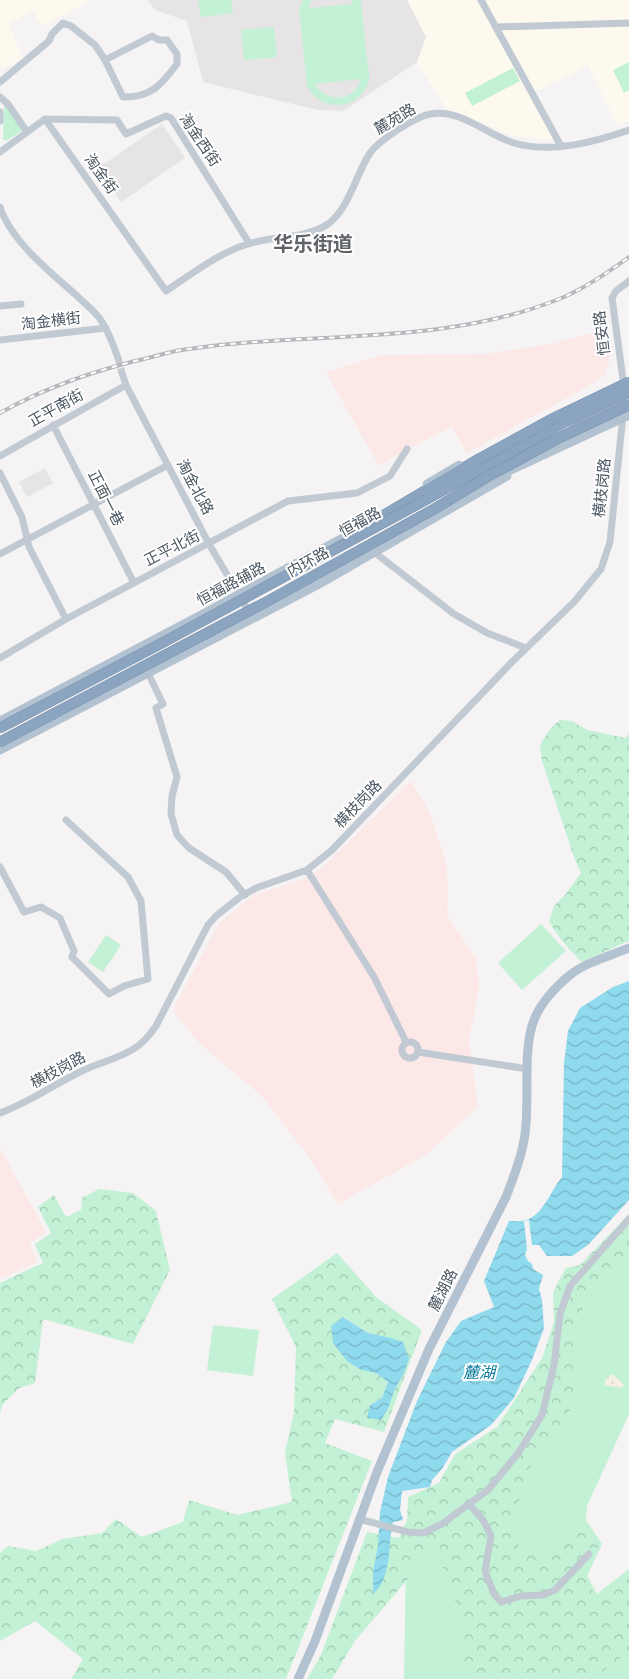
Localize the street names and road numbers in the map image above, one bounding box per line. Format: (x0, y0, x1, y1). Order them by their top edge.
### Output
street label: 麓苑路 (371, 99, 419, 138)
street label: 淘金西街 (176, 110, 225, 170)
street label: 淘金街 (80, 150, 122, 197)
street label: 淘金横街 (20, 307, 82, 334)
street label: 恒安路 (589, 310, 614, 357)
street label: 正平南街 (25, 385, 87, 430)
street label: 淘金北路 (173, 456, 218, 518)
street label: 横枝岗路 (589, 457, 614, 519)
street label: 正面一巷 (84, 467, 129, 529)
street label: 恒福路 (335, 502, 384, 541)
street label: 正平北街 (141, 525, 203, 570)
street label: 内环路 (283, 542, 332, 581)
street label: 恒福路辅路 (193, 558, 268, 610)
street label: 横枝岗路 (330, 775, 385, 832)
street label: 横枝岗路 (27, 1047, 89, 1092)
street label: 麓湖路 (424, 1265, 461, 1314)

